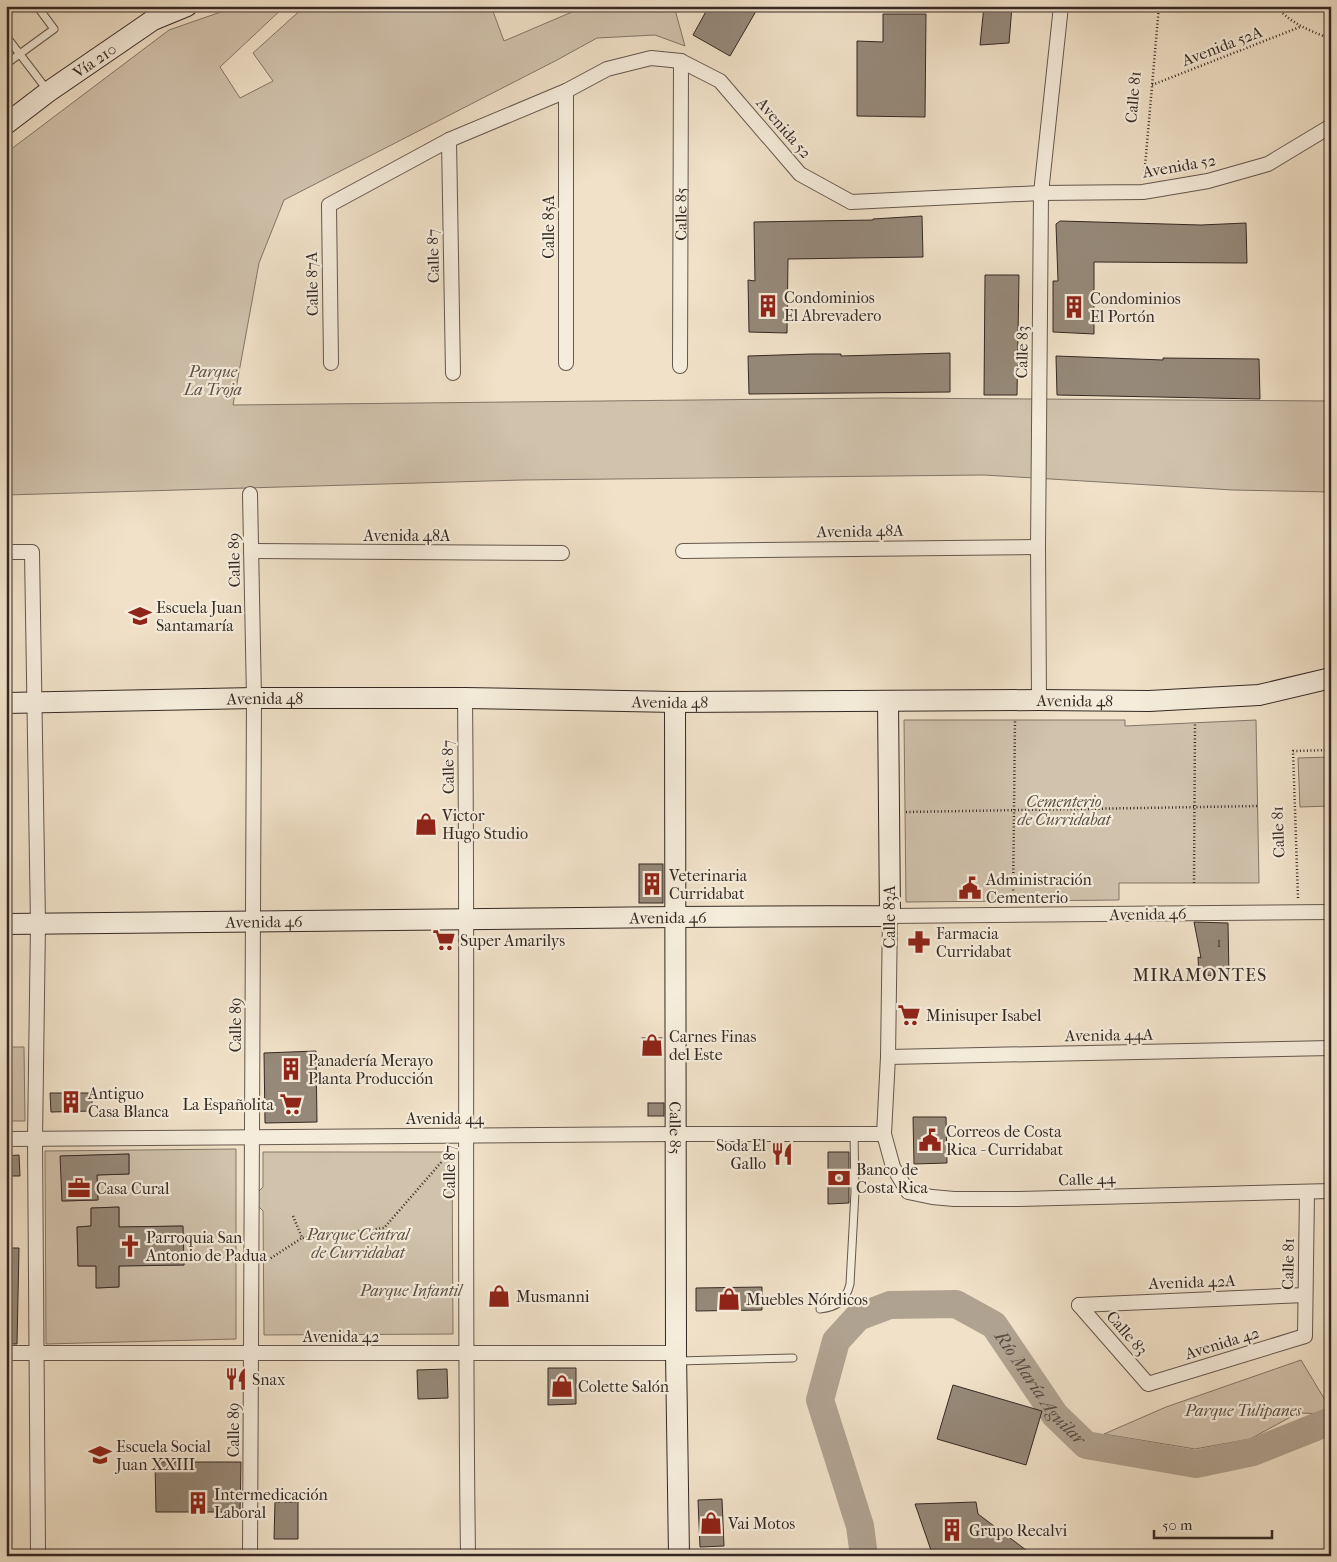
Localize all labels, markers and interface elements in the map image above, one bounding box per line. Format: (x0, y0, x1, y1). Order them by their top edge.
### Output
street label: Avenida 52A (1178, 22, 1265, 70)
street label: Vía 210 (68, 39, 120, 82)
street label: Calle 81 (1121, 70, 1145, 124)
street label: Avenida 52 (752, 93, 816, 162)
street label: Avenida 52 (1140, 150, 1217, 182)
street label: Calle 85 (671, 187, 690, 241)
street label: Calle 85A (539, 195, 558, 259)
street label: Calle 87 (423, 229, 443, 283)
street label: Calle 87A (302, 251, 322, 316)
place label: Condominios El Abrevadero (784, 288, 881, 325)
place label: Condominios El Portón (1090, 289, 1181, 326)
building icon: Condominios El Abrevadero (755, 293, 781, 319)
building icon: Condominios El Portón (1061, 294, 1087, 320)
street label: Calle 83 (1012, 325, 1032, 379)
park label: Parque La Troja (183, 362, 242, 399)
street label: Avenida 48A (815, 521, 904, 541)
street label: Avenida 48A (363, 526, 451, 545)
street label: Calle 89 (224, 532, 244, 588)
place label: Escuela Juan Santamaría (156, 598, 243, 635)
school or university icon: Escuela Juan Santamaría (127, 603, 153, 629)
street label: Avenida 48 (225, 689, 303, 708)
street label: Avenida 48 (1036, 690, 1113, 710)
street label: Avenida 48 (630, 692, 708, 712)
street label: Calle 87 (438, 740, 458, 794)
park label: Cementerio de Curridabat (1017, 792, 1112, 829)
place label: Victor Hugo Studio (441, 806, 528, 843)
street label: Calle 81 (1268, 806, 1288, 858)
shop icon: Victor Hugo Studio (413, 811, 439, 837)
place label: Veterinaria Curridabat (668, 866, 748, 903)
place label: Administración Cementerio (985, 870, 1093, 907)
building icon: Veterinaria Curridabat (639, 871, 665, 897)
public building icon: Administración Cementerio (957, 875, 983, 901)
street label: Calle 83A (880, 885, 899, 949)
street label: Avenida 46 (1108, 904, 1187, 924)
street label: Avenida 46 (628, 907, 707, 927)
street label: Avenida 46 (224, 911, 303, 931)
place label: Farmacia Curridabat (936, 924, 1012, 961)
supermarket icon: Super Amarilys (431, 927, 457, 953)
pharmacy icon: Farmacia Curridabat (906, 929, 932, 955)
place label: Super Amarilys (460, 931, 565, 950)
house number: 1 (1217, 934, 1222, 951)
district label: MIRAMONTES (1133, 965, 1267, 986)
street label: Calle 89 (226, 998, 245, 1052)
supermarket icon: Minisuper Isabel (896, 1002, 922, 1028)
place label: Minisuper Isabel (926, 1006, 1042, 1025)
street label: Avenida 44A (1064, 1025, 1154, 1045)
place label: Carnes Finas del Este (669, 1027, 756, 1064)
shop icon: Carnes Finas del Este (639, 1032, 665, 1058)
place label: Panadería Merayo Planta Producción (308, 1051, 434, 1088)
building icon: Panadería Merayo Planta Producción (278, 1056, 304, 1082)
place label: Antiguo Casa Blanca (87, 1084, 169, 1121)
building icon: Antiguo Casa Blanca (58, 1089, 84, 1115)
supermarket icon: La Españolita (278, 1091, 304, 1117)
place label: La Españolita (182, 1095, 275, 1114)
street label: Calle 85 (666, 1101, 685, 1155)
street label: Avenida 44 (405, 1109, 485, 1128)
place label: Correos de Costa Rica - Curridabat (946, 1122, 1064, 1159)
public building icon: Correos de Costa Rica - Curridabat (917, 1127, 943, 1153)
place label: Soda El Gallo (716, 1136, 767, 1173)
restaurant icon: Soda El Gallo (769, 1141, 795, 1167)
street label: Calle 87 (440, 1145, 459, 1199)
place label: Banco de Costa Rica (856, 1160, 929, 1197)
bank icon: Banco de Costa Rica (826, 1165, 852, 1191)
street label: Calle 44 (1058, 1168, 1116, 1189)
office icon: Casa Cural (66, 1175, 92, 1201)
place label: Casa Cural (96, 1179, 170, 1198)
park label: Parque Central de Curridabat (306, 1225, 411, 1262)
place label: Parroquia San Antonio de Padua (145, 1228, 267, 1265)
church icon: Parroquia San Antonio de Padua (117, 1233, 143, 1259)
street label: Calle 81 (1278, 1238, 1298, 1290)
street label: Avenida 42A (1147, 1271, 1236, 1293)
park label: Parque Infantil (359, 1281, 464, 1300)
shop icon: Musmanni (486, 1283, 512, 1309)
shop icon: Muebles Nórdicos (716, 1286, 742, 1312)
place label: Musmanni (516, 1287, 590, 1306)
place label: Muebles Nórdicos (746, 1290, 868, 1309)
street label: Calle 83 (1102, 1307, 1152, 1359)
street label: Avenida 42 (1182, 1323, 1261, 1364)
water label: Río María Aguilar (990, 1326, 1091, 1451)
street label: Avenida 42 (302, 1327, 379, 1346)
restaurant icon: Snax (223, 1366, 249, 1392)
place label: Snax (252, 1370, 286, 1389)
shop icon: Colette Salón (549, 1373, 575, 1399)
place label: Colette Salón (578, 1377, 670, 1396)
park label: Parque Tulipanes (1184, 1401, 1302, 1420)
street label: Calle 89 (224, 1403, 243, 1457)
place label: Escuela Social Juan XXIII (114, 1437, 211, 1474)
school or university icon: Escuela Social Juan XXIII (87, 1442, 113, 1468)
place label: Intermedicación Laboral (214, 1485, 328, 1522)
building icon: Intermedicación Laboral (185, 1490, 211, 1516)
scale bar (1154, 1507, 1272, 1539)
shop icon: Vai Motos (698, 1510, 724, 1536)
place label: Vai Motos (727, 1514, 795, 1533)
text: 50 m (1162, 1516, 1193, 1534)
building icon: Grupo Recalvi (939, 1517, 965, 1543)
place label: Grupo Recalvi (969, 1521, 1067, 1540)

